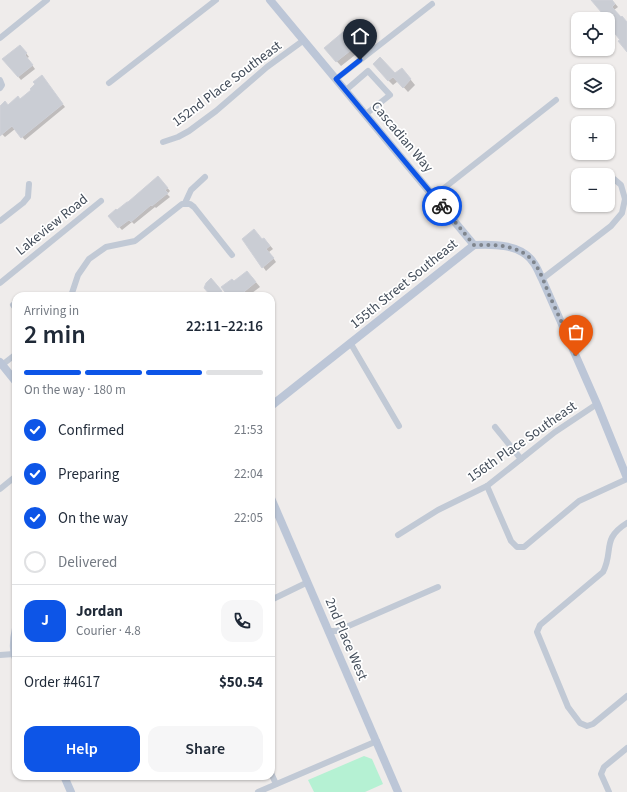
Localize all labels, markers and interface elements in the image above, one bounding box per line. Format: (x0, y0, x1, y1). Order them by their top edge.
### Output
map controls (571, 12, 615, 212)
button: locate (571, 12, 615, 56)
pin (343, 19, 377, 60)
icon: home (349, 25, 371, 47)
street label: 152nd Place Southeast (168, 36, 286, 132)
button: layers (571, 64, 615, 108)
street label: Cascadian Way (366, 97, 438, 177)
button: + (571, 116, 615, 160)
button: − (571, 168, 615, 212)
courier (422, 186, 462, 226)
street label: Lakeview Road (12, 190, 92, 260)
icon: bike (431, 195, 453, 217)
street label: 155th Street Southeast (346, 234, 462, 334)
text: Arriving in (24, 302, 79, 320)
pin (559, 315, 593, 356)
text: 2 min (24, 316, 86, 353)
text: 22:11–22:16 (186, 316, 263, 337)
icon: bag (565, 321, 587, 343)
text: On the way · 180 m (24, 381, 126, 399)
street label: 156th Place Southeast (463, 397, 581, 487)
icon: check (24, 419, 46, 441)
text: Confirmed (58, 420, 124, 441)
text: 21:53 (234, 421, 263, 439)
icon: check (24, 463, 46, 485)
text: Preparing (58, 464, 119, 485)
text: 22:04 (234, 465, 263, 483)
icon: check (24, 507, 46, 529)
text: On the way (58, 508, 128, 529)
text: 22:05 (234, 509, 263, 527)
text: Delivered (58, 552, 117, 573)
street label: 2nd Place West (320, 595, 372, 684)
button: phone (221, 600, 263, 642)
text: Jordan (76, 601, 123, 622)
text: J (41, 610, 49, 631)
text: Courier · 4.8 (76, 622, 141, 640)
text: Order #4617 (24, 672, 100, 693)
text: $50.54 (219, 672, 263, 693)
button: Help (24, 726, 140, 772)
button: Share (148, 726, 263, 772)

